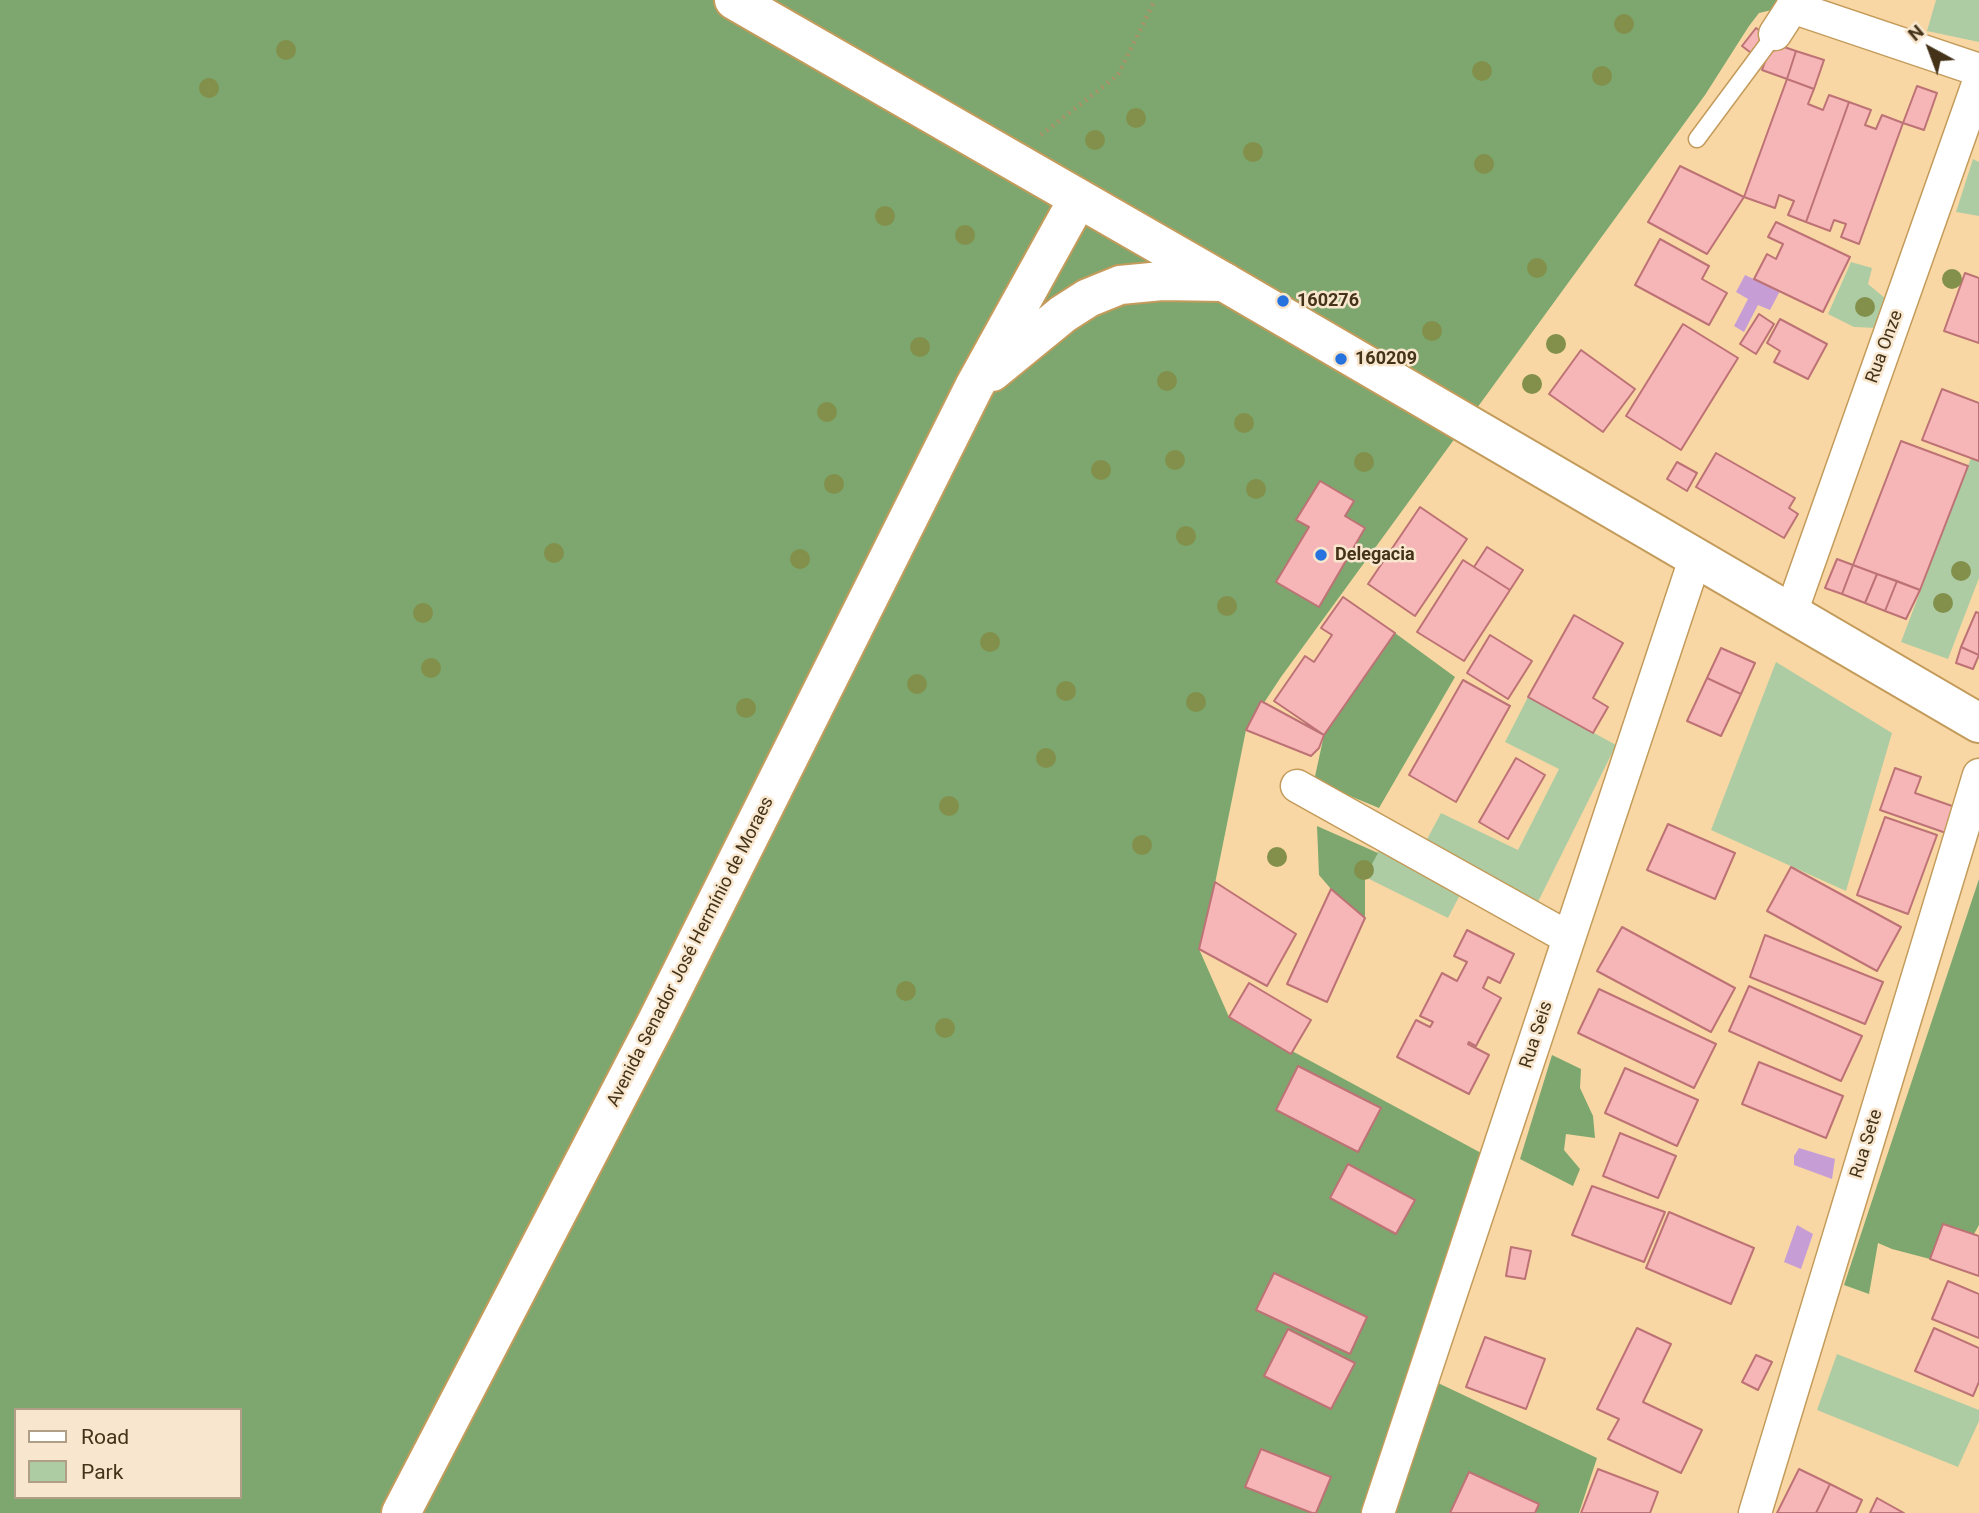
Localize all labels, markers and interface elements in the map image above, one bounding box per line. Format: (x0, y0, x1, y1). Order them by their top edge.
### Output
north arrow (1895, 14, 1965, 84)
text: N (1903, 20, 1928, 46)
place label: 160276 (1297, 290, 1359, 312)
marker: 160276 (1275, 293, 1291, 309)
street label: Rua Onze (1862, 308, 1908, 386)
place label: 160209 (1355, 348, 1417, 370)
marker: 160209 (1333, 351, 1349, 367)
place label: Delegacia (1335, 544, 1415, 566)
marker: Delegacia (1313, 547, 1329, 563)
street label: Avenida Senador José Hermínio de Moraes (603, 793, 779, 1111)
street label: Rua Seis (1516, 999, 1558, 1071)
street label: Rua Sete (1846, 1107, 1888, 1181)
legend (14, 1408, 242, 1499)
text: Road (81, 1425, 129, 1449)
text: Park (81, 1460, 123, 1484)

